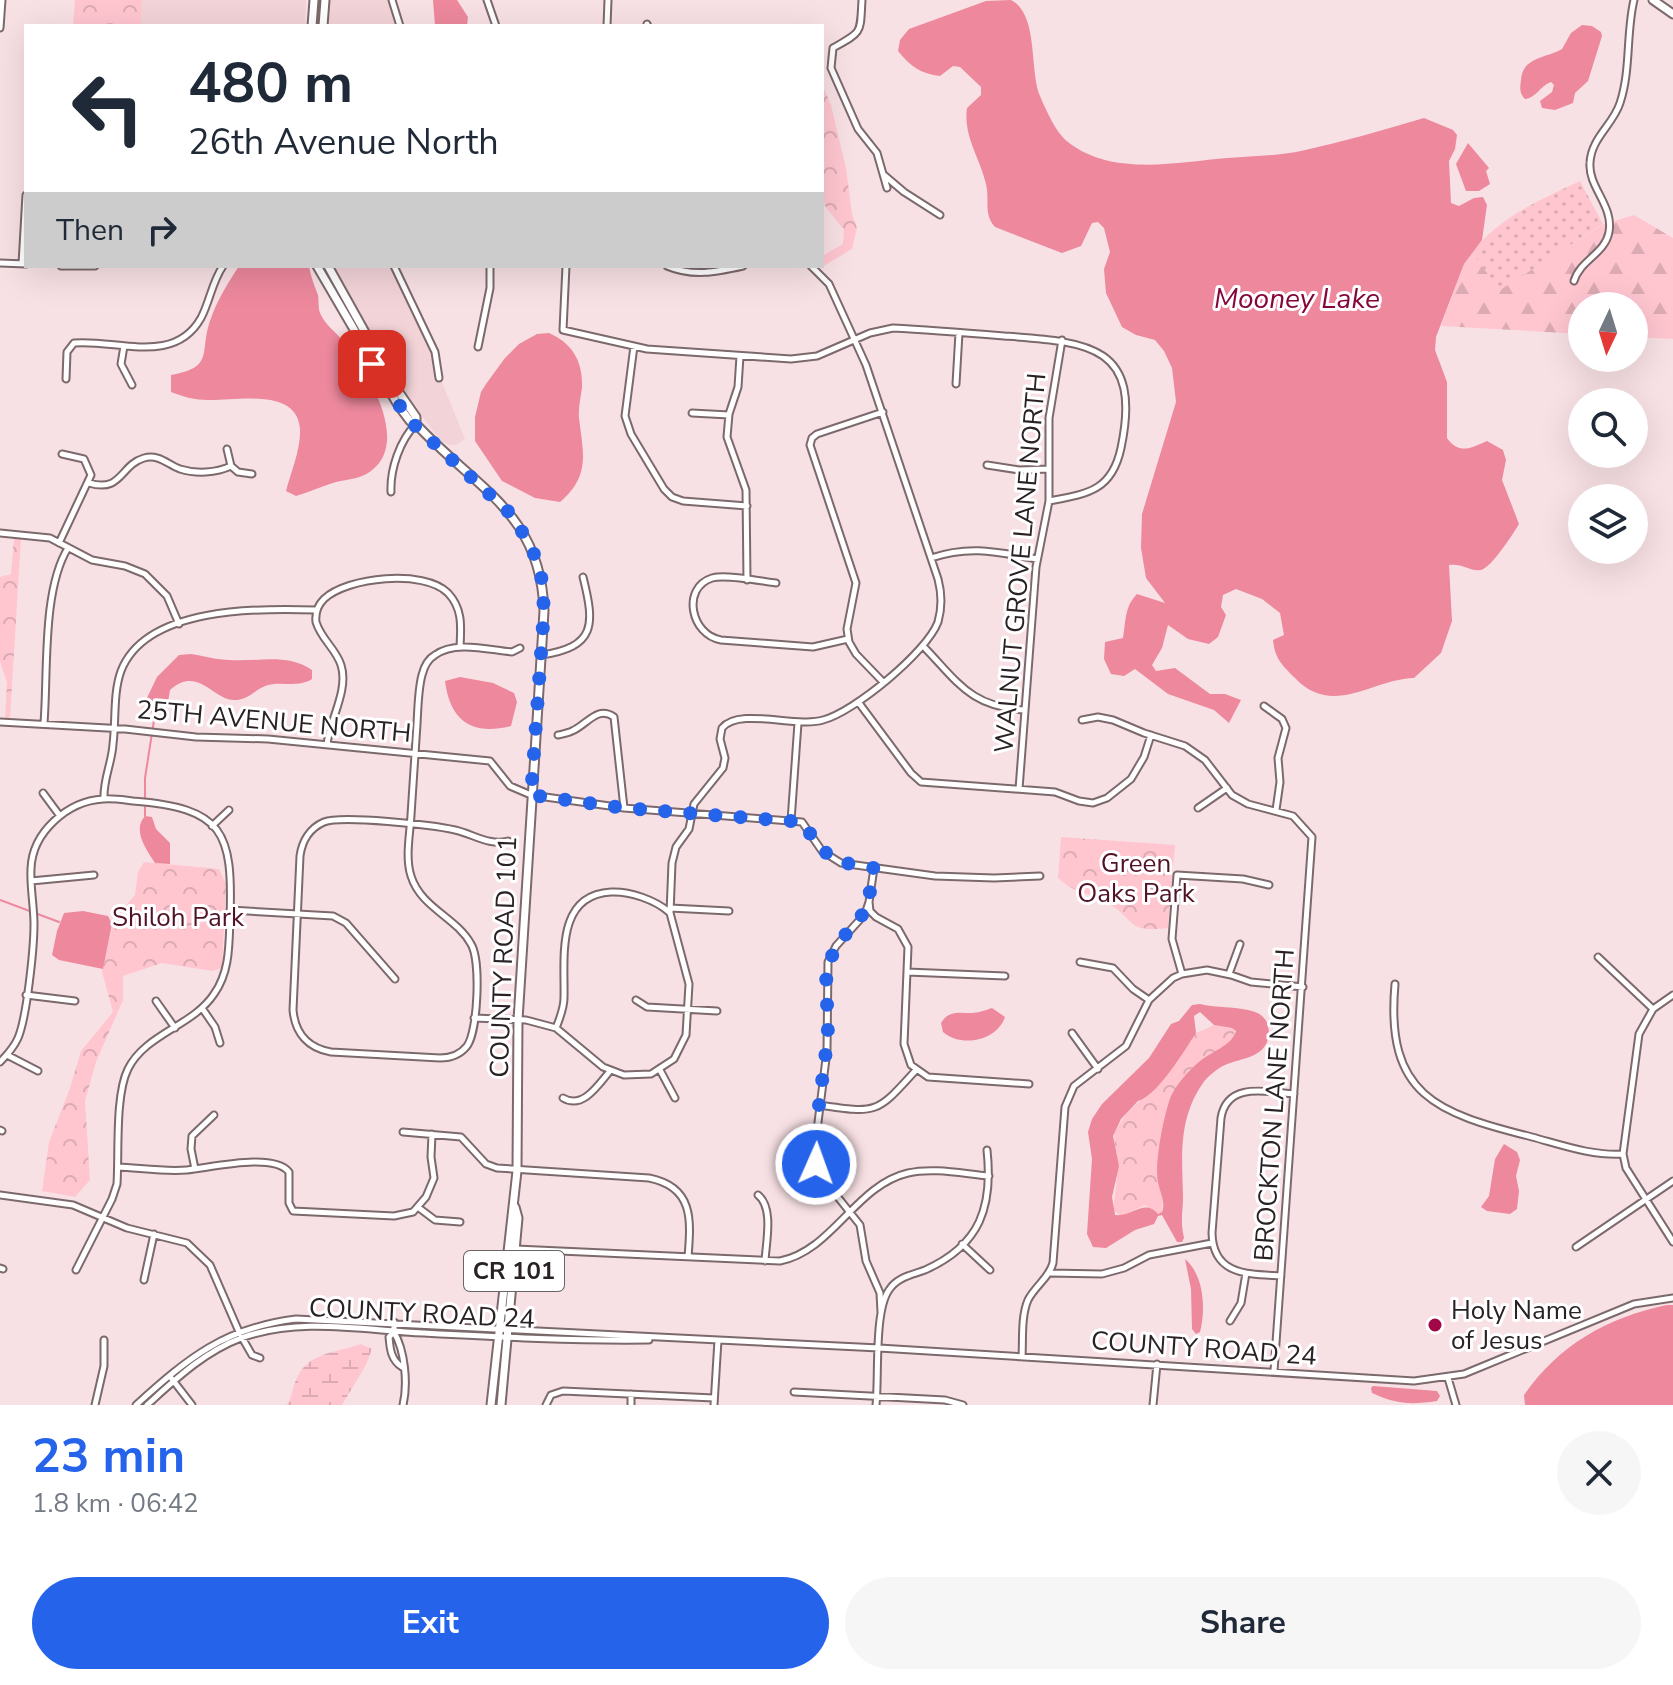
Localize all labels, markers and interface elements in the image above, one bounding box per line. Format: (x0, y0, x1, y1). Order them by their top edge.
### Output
text: 480 m (188, 45, 353, 122)
icon: left (56, 56, 160, 160)
text: 26th Avenue North (188, 118, 499, 167)
icon: right (140, 208, 184, 252)
text: Then (56, 210, 124, 251)
water label: Mooney Lake (1214, 280, 1380, 318)
north arrow (1568, 292, 1648, 372)
map controls (1568, 292, 1648, 564)
pin (338, 330, 406, 398)
icon: arrive (350, 342, 394, 386)
street label: WALNUT GROVE LANE NORTH (986, 372, 1055, 754)
button: search (1568, 388, 1648, 468)
button: layers (1568, 484, 1648, 564)
street label: 25TH AVENUE NORTH (135, 692, 413, 751)
street label: COUNTY ROAD 101 (482, 836, 525, 1078)
park label: Green Oaks Park (1077, 846, 1196, 911)
park label: Shiloh Park (112, 900, 245, 935)
street label: BROCKTON LANE NORTH (1246, 948, 1303, 1262)
position arrow (774, 1122, 858, 1206)
road number: CR 101 (464, 1251, 564, 1291)
street label: COUNTY ROAD 24 (308, 1290, 536, 1337)
place label: Holy Name of Jesus (1451, 1293, 1582, 1358)
marker: Holy Name of Jesus (1426, 1316, 1444, 1334)
street label: COUNTY ROAD 24 (1090, 1323, 1318, 1374)
text: 23 min (32, 1423, 185, 1489)
button: close (1557, 1431, 1641, 1515)
text: 1.8 km · 06:42 (32, 1486, 199, 1521)
button: Exit (32, 1577, 829, 1669)
button: Share (845, 1577, 1641, 1669)

